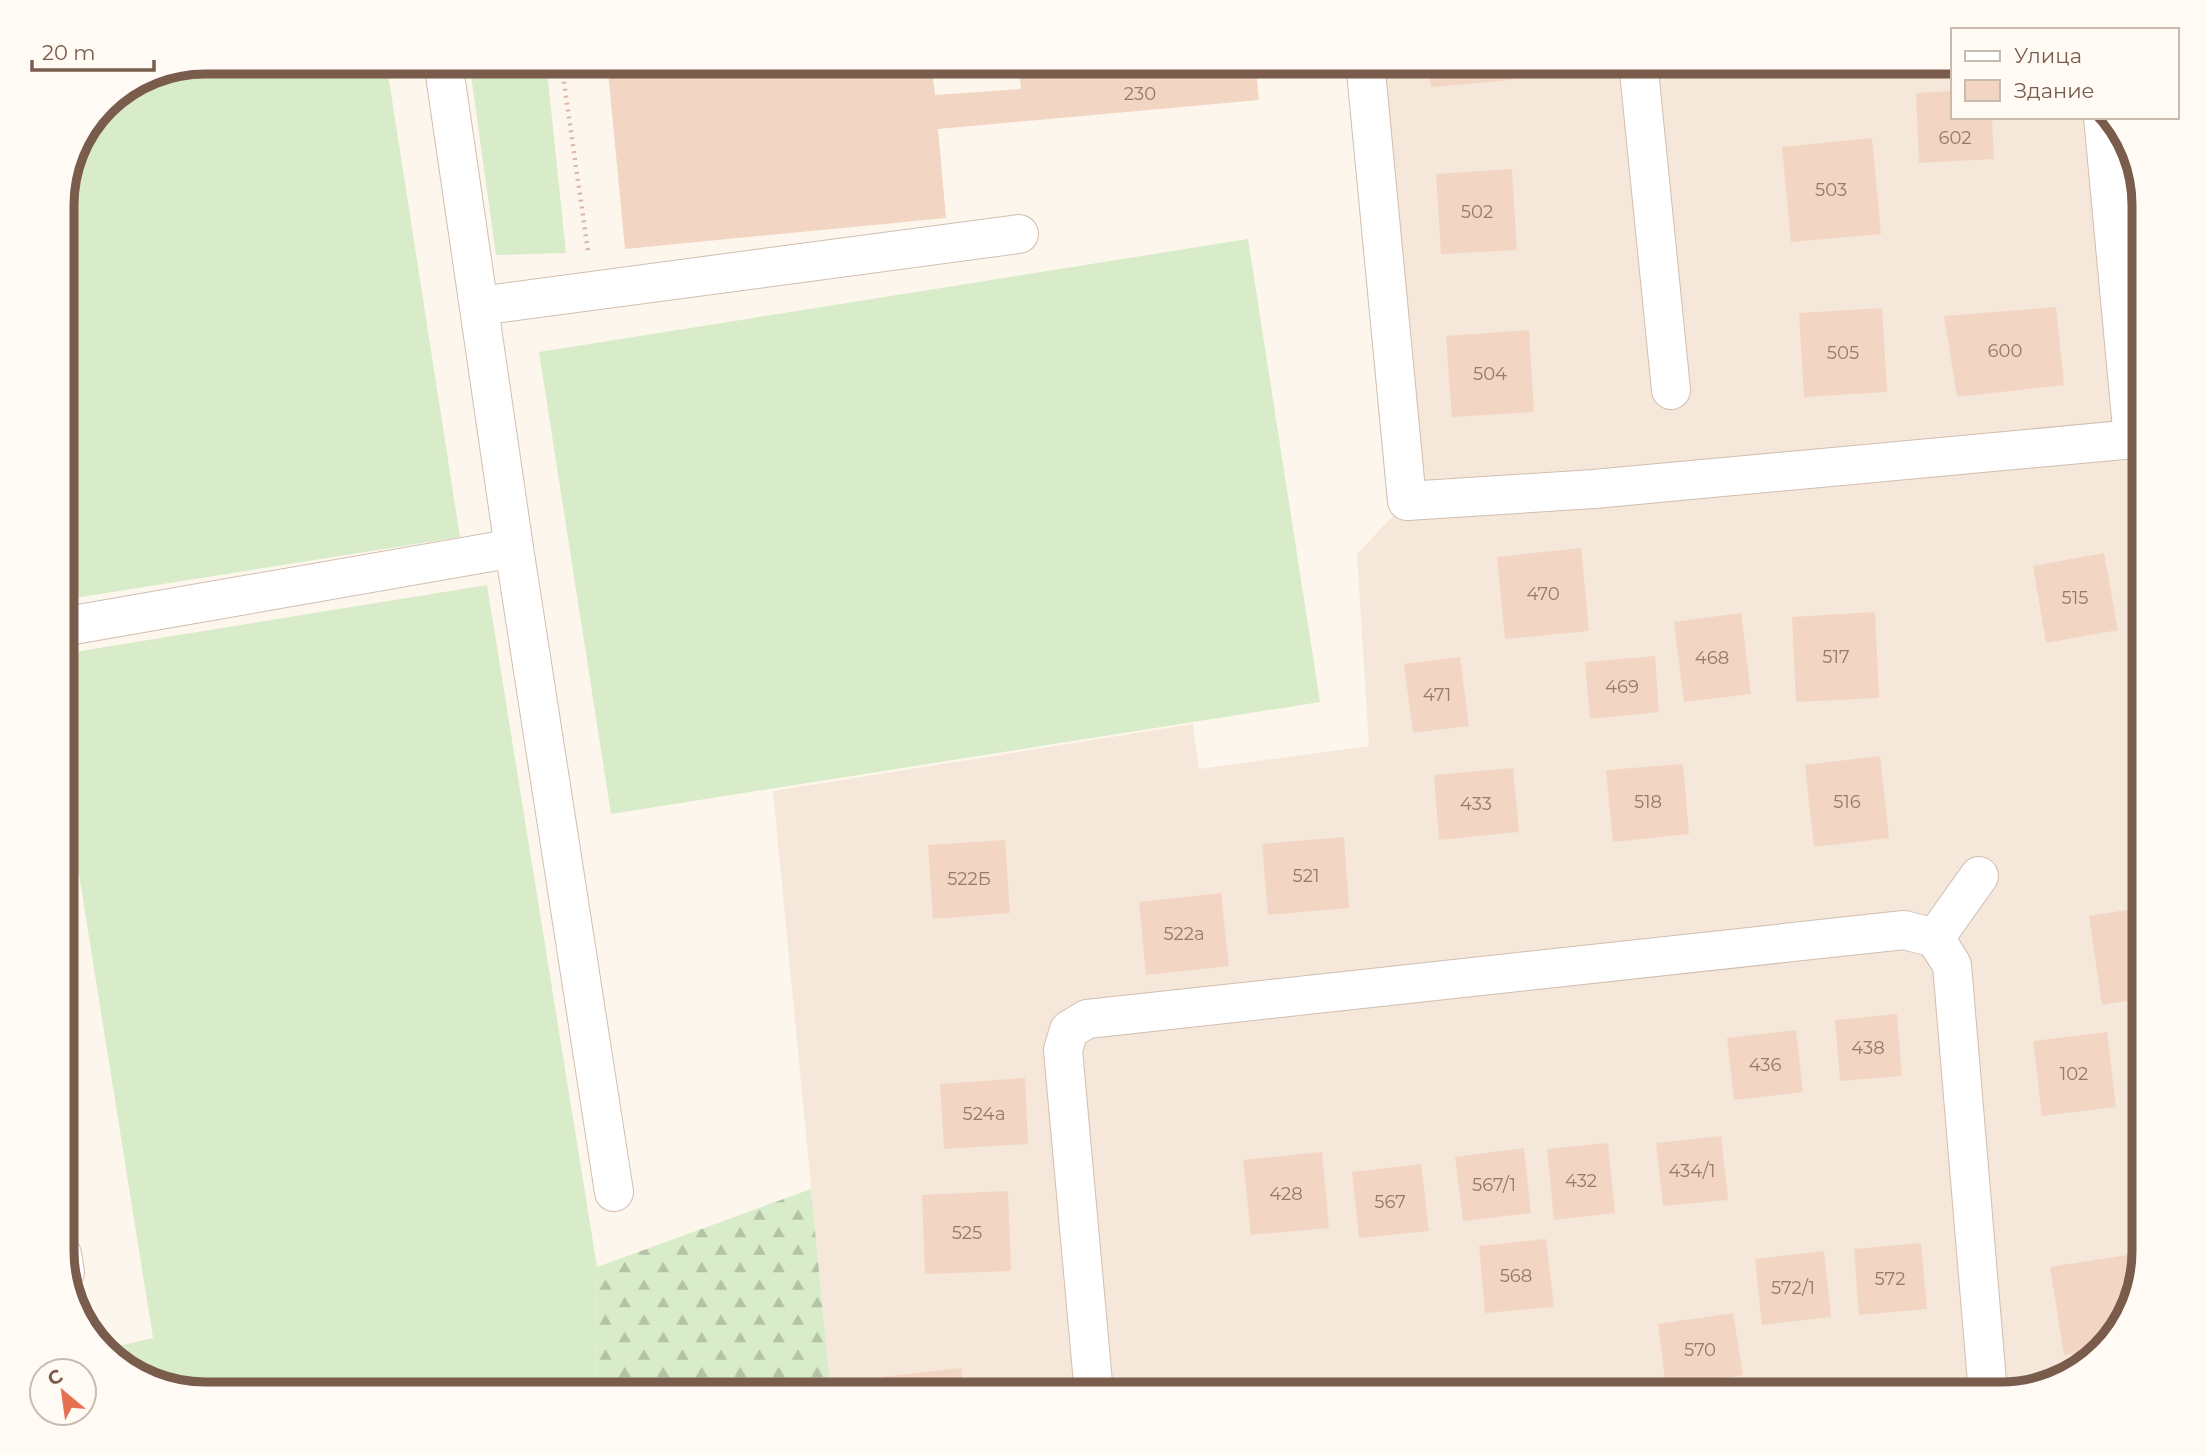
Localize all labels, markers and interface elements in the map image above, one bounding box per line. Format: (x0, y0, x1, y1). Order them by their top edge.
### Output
scale bar (32, 28, 154, 72)
legend (1951, 28, 2178, 119)
text: 20 m (42, 40, 96, 65)
text: Улица (2014, 43, 2082, 68)
text: Здание (2014, 78, 2095, 103)
house number: 230 (1124, 83, 1156, 105)
house number: 602 (1938, 127, 1972, 149)
house number: 503 (1815, 179, 1847, 201)
house number: 502 (1461, 201, 1493, 223)
house number: 600 (1988, 340, 2022, 362)
house number: 505 (1827, 342, 1859, 364)
house number: 504 (1473, 363, 1507, 385)
house number: 470 (1526, 583, 1560, 605)
house number: 515 (2062, 587, 2088, 609)
house number: 517 (1822, 646, 1850, 668)
house number: 468 (1695, 647, 1729, 669)
house number: 469 (1605, 676, 1639, 698)
house number: 471 (1423, 684, 1451, 706)
house number: 518 (1634, 791, 1662, 813)
house number: 516 (1833, 791, 1861, 813)
house number: 433 (1460, 793, 1492, 815)
house number: 521 (1293, 865, 1319, 887)
house number: 522Б (947, 868, 991, 890)
house number: 522а (1163, 923, 1205, 945)
house number: 438 (1851, 1037, 1885, 1059)
house number: 436 (1749, 1054, 1781, 1076)
house number: 102 (2060, 1063, 2088, 1085)
house number: 524а (963, 1103, 1005, 1125)
house number: 434/1 (1668, 1160, 1716, 1182)
house number: 432 (1565, 1170, 1597, 1192)
house number: 567/1 (1472, 1174, 1516, 1196)
house number: 428 (1269, 1183, 1303, 1205)
house number: 567 (1374, 1191, 1406, 1213)
house number: 525 (952, 1222, 982, 1244)
house number: 568 (1500, 1265, 1532, 1287)
house number: 572 (1875, 1268, 1905, 1290)
house number: 572/1 (1771, 1277, 1815, 1299)
house number: 570 (1684, 1339, 1716, 1361)
north arrow (28, 1357, 98, 1427)
text: С (43, 1364, 67, 1391)

